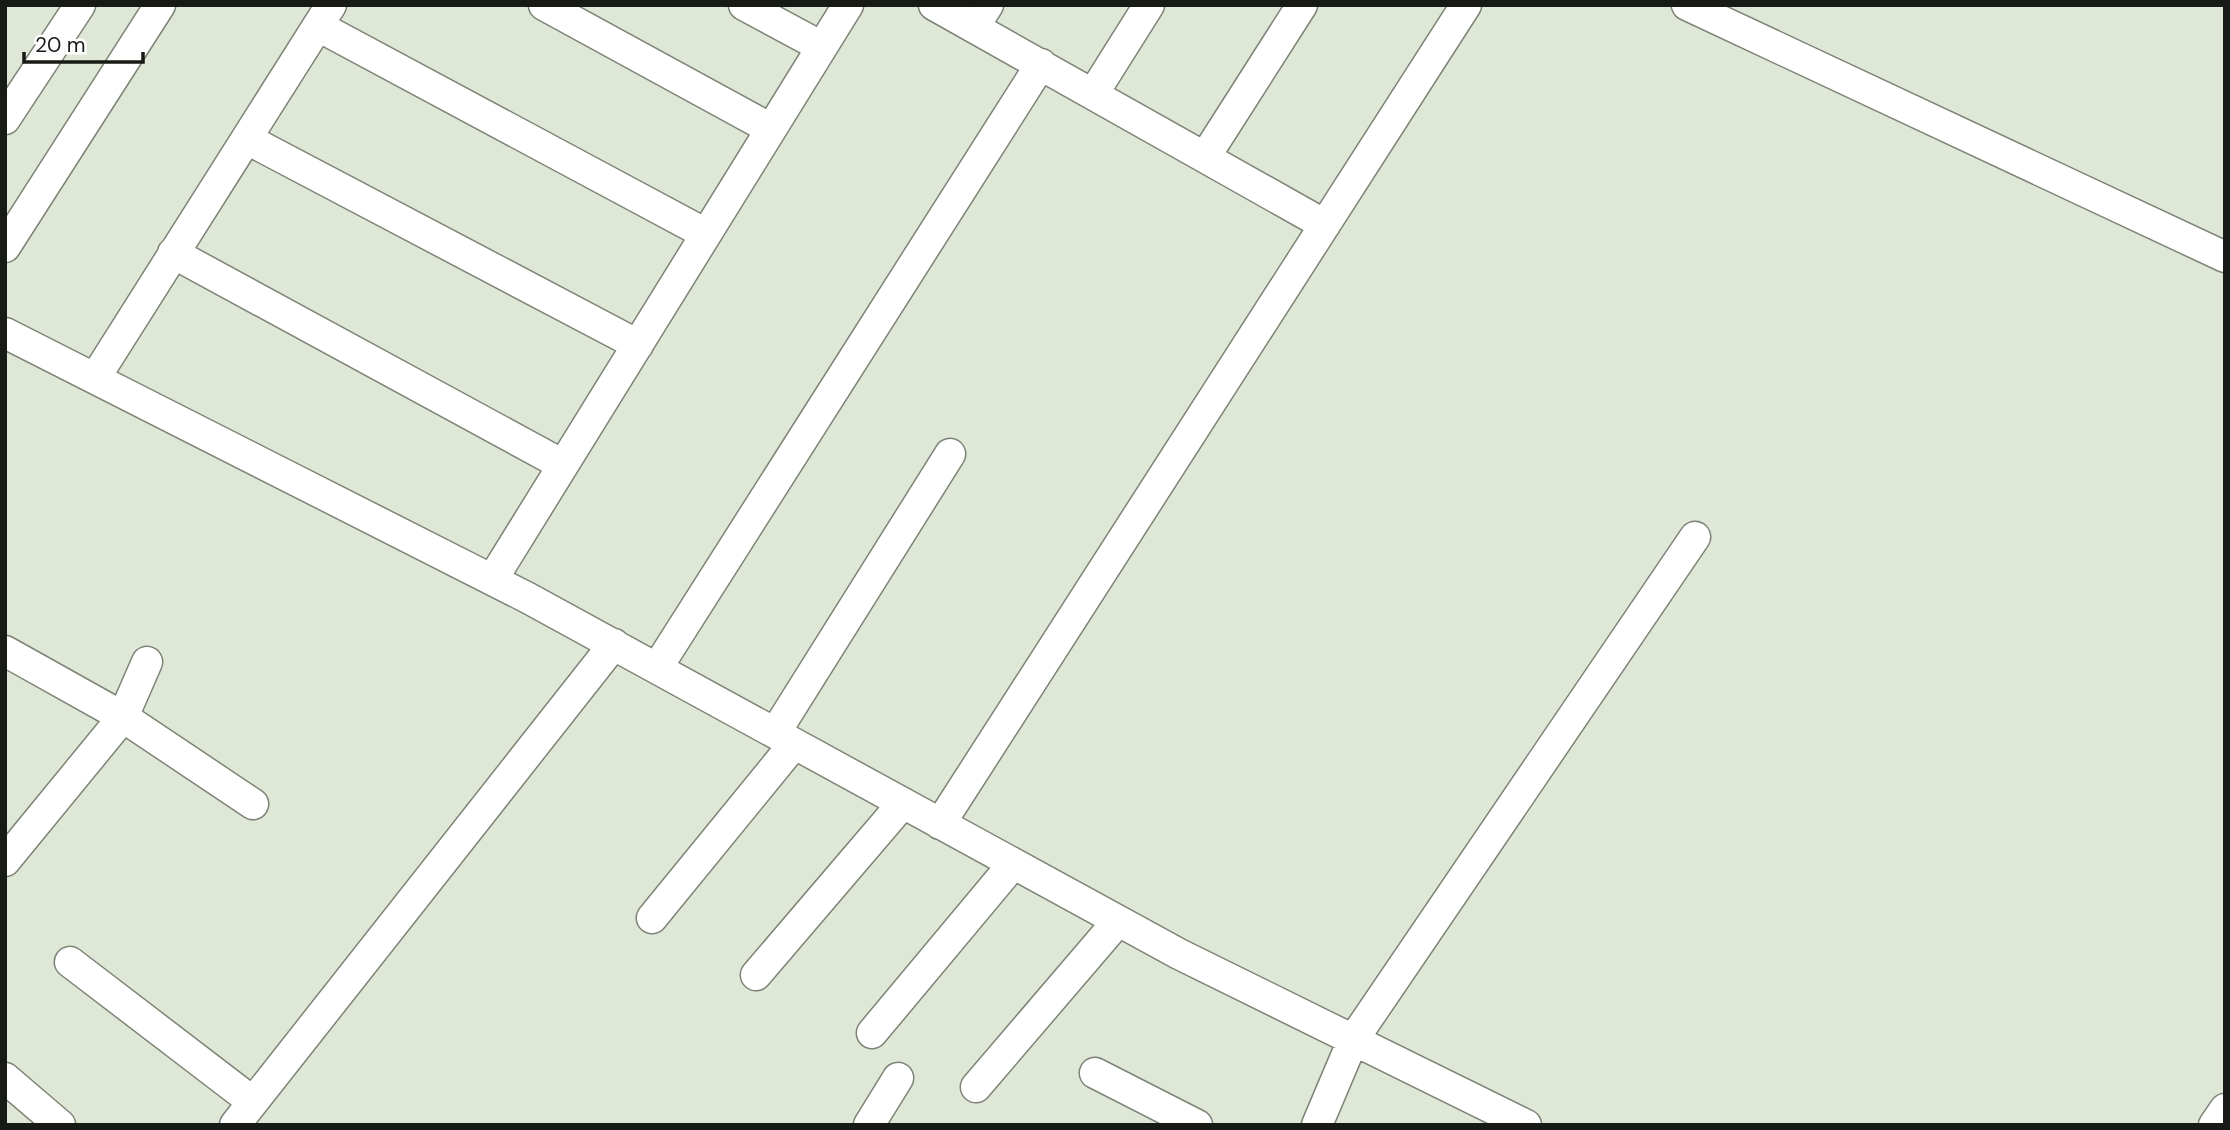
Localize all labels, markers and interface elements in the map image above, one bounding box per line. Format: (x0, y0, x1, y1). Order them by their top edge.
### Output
scale bar (24, 21, 144, 65)
text: 20 m (35, 31, 86, 59)

